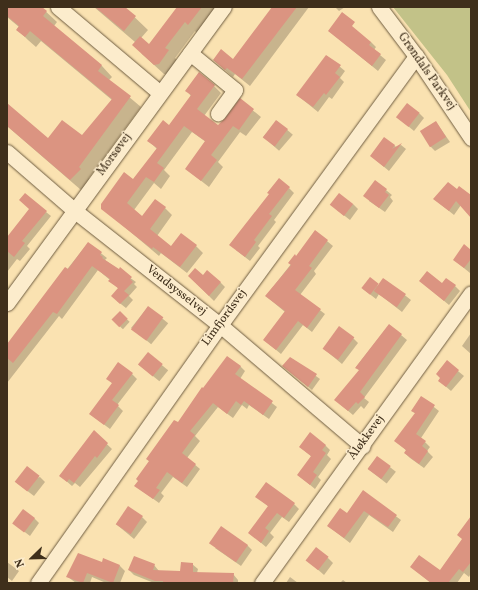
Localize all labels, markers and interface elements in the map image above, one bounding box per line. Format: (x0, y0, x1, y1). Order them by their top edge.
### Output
street label: Grøndals Parkvej (394, 31, 458, 113)
street label: Morsøvej (95, 131, 135, 179)
street label: Vendsysselvej (143, 263, 209, 319)
street label: Limfjordsvej (200, 287, 250, 349)
street label: Åløkkevej (346, 413, 388, 463)
north arrow (12, 538, 52, 578)
text: N (12, 556, 29, 569)

